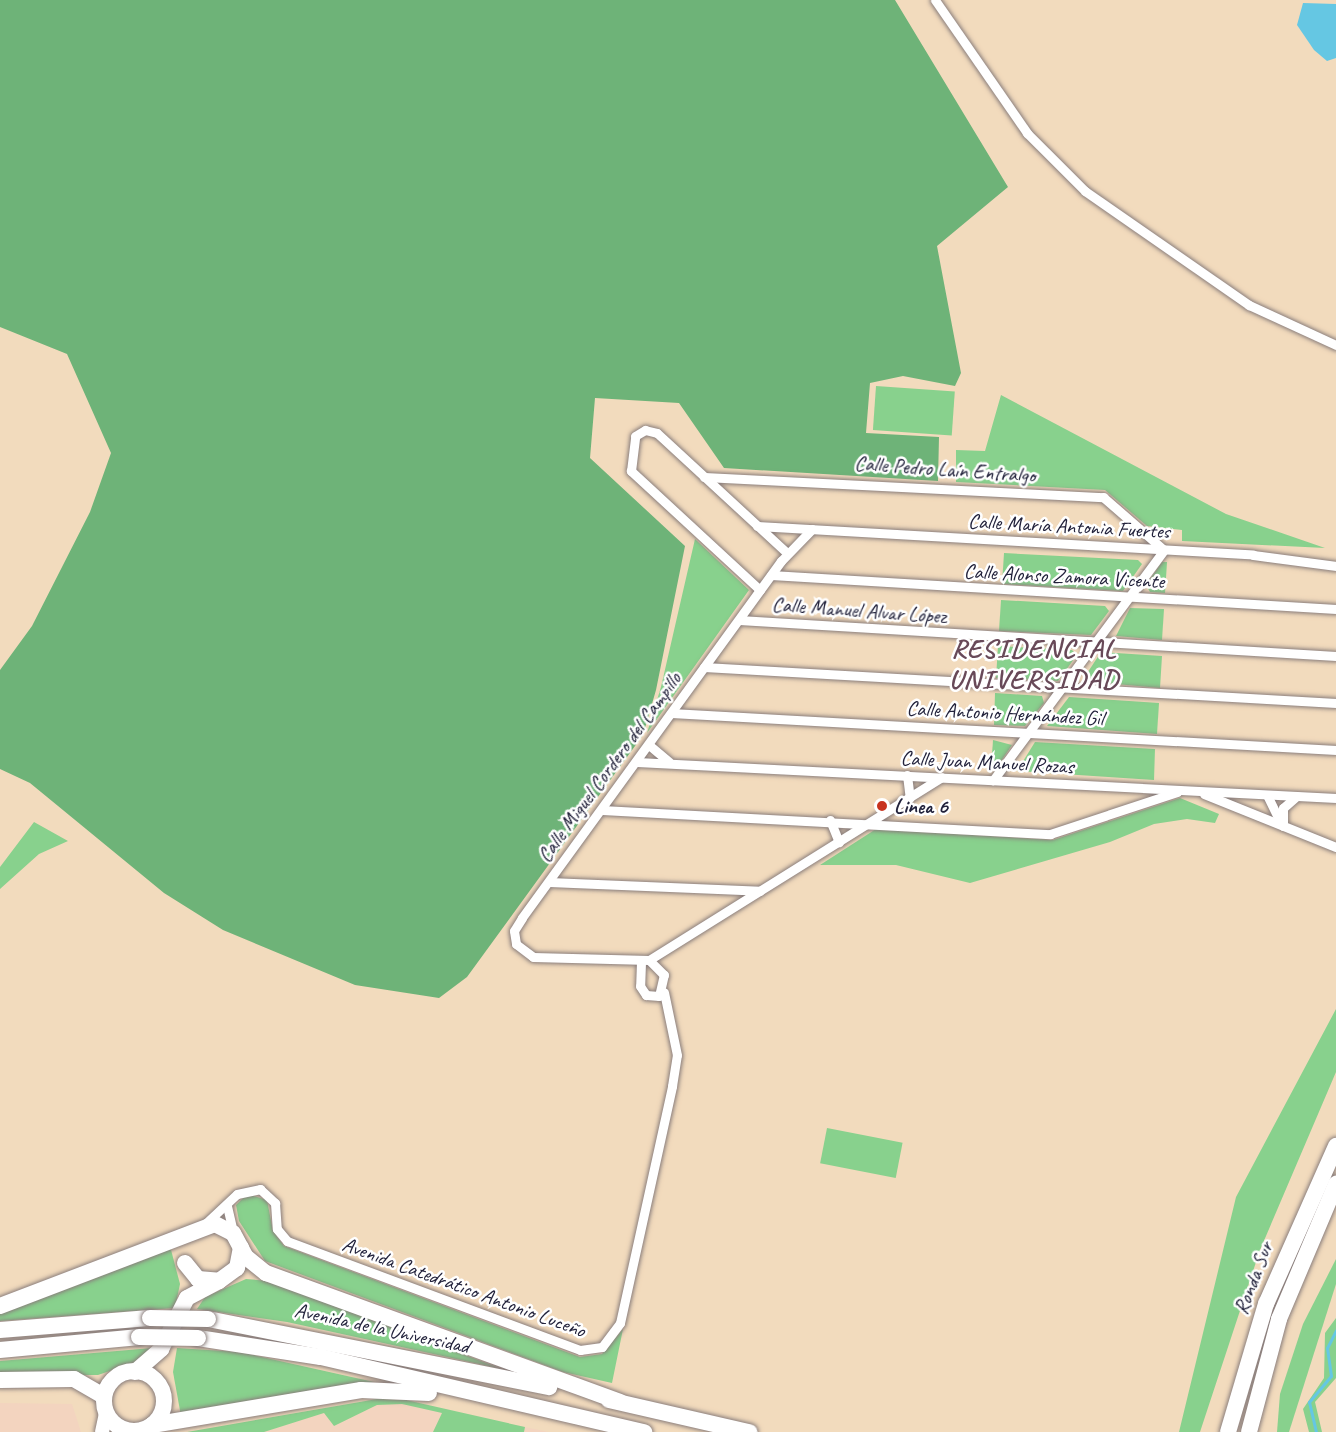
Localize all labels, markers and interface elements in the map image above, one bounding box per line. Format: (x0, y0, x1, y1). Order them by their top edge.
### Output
street label: Calle Pedro Laín Entralgo (853, 450, 1037, 488)
street label: Calle María Antonia Fuertes (968, 508, 1170, 544)
street label: Calle Alonso Zamora Vicente (963, 558, 1165, 594)
street label: Calle Manuel Alvar López (771, 591, 947, 629)
district label: RESIDENCIAL UNIVERSIDAD (950, 632, 1118, 695)
street label: Calle Miguel Cordero del Campillo (532, 667, 686, 867)
street label: Calle Antonio Hernández Gil (906, 695, 1104, 731)
street label: Calle Juan Manuel Rozas (900, 745, 1074, 779)
place label: Linea 6 (894, 793, 948, 819)
marker: Linea 6 (875, 799, 889, 813)
street label: Avenida Catedrático Antonio Luceño (340, 1232, 588, 1342)
street label: Ronda Sur (1228, 1239, 1278, 1317)
street label: Avenida de la Universidad (292, 1297, 472, 1359)

